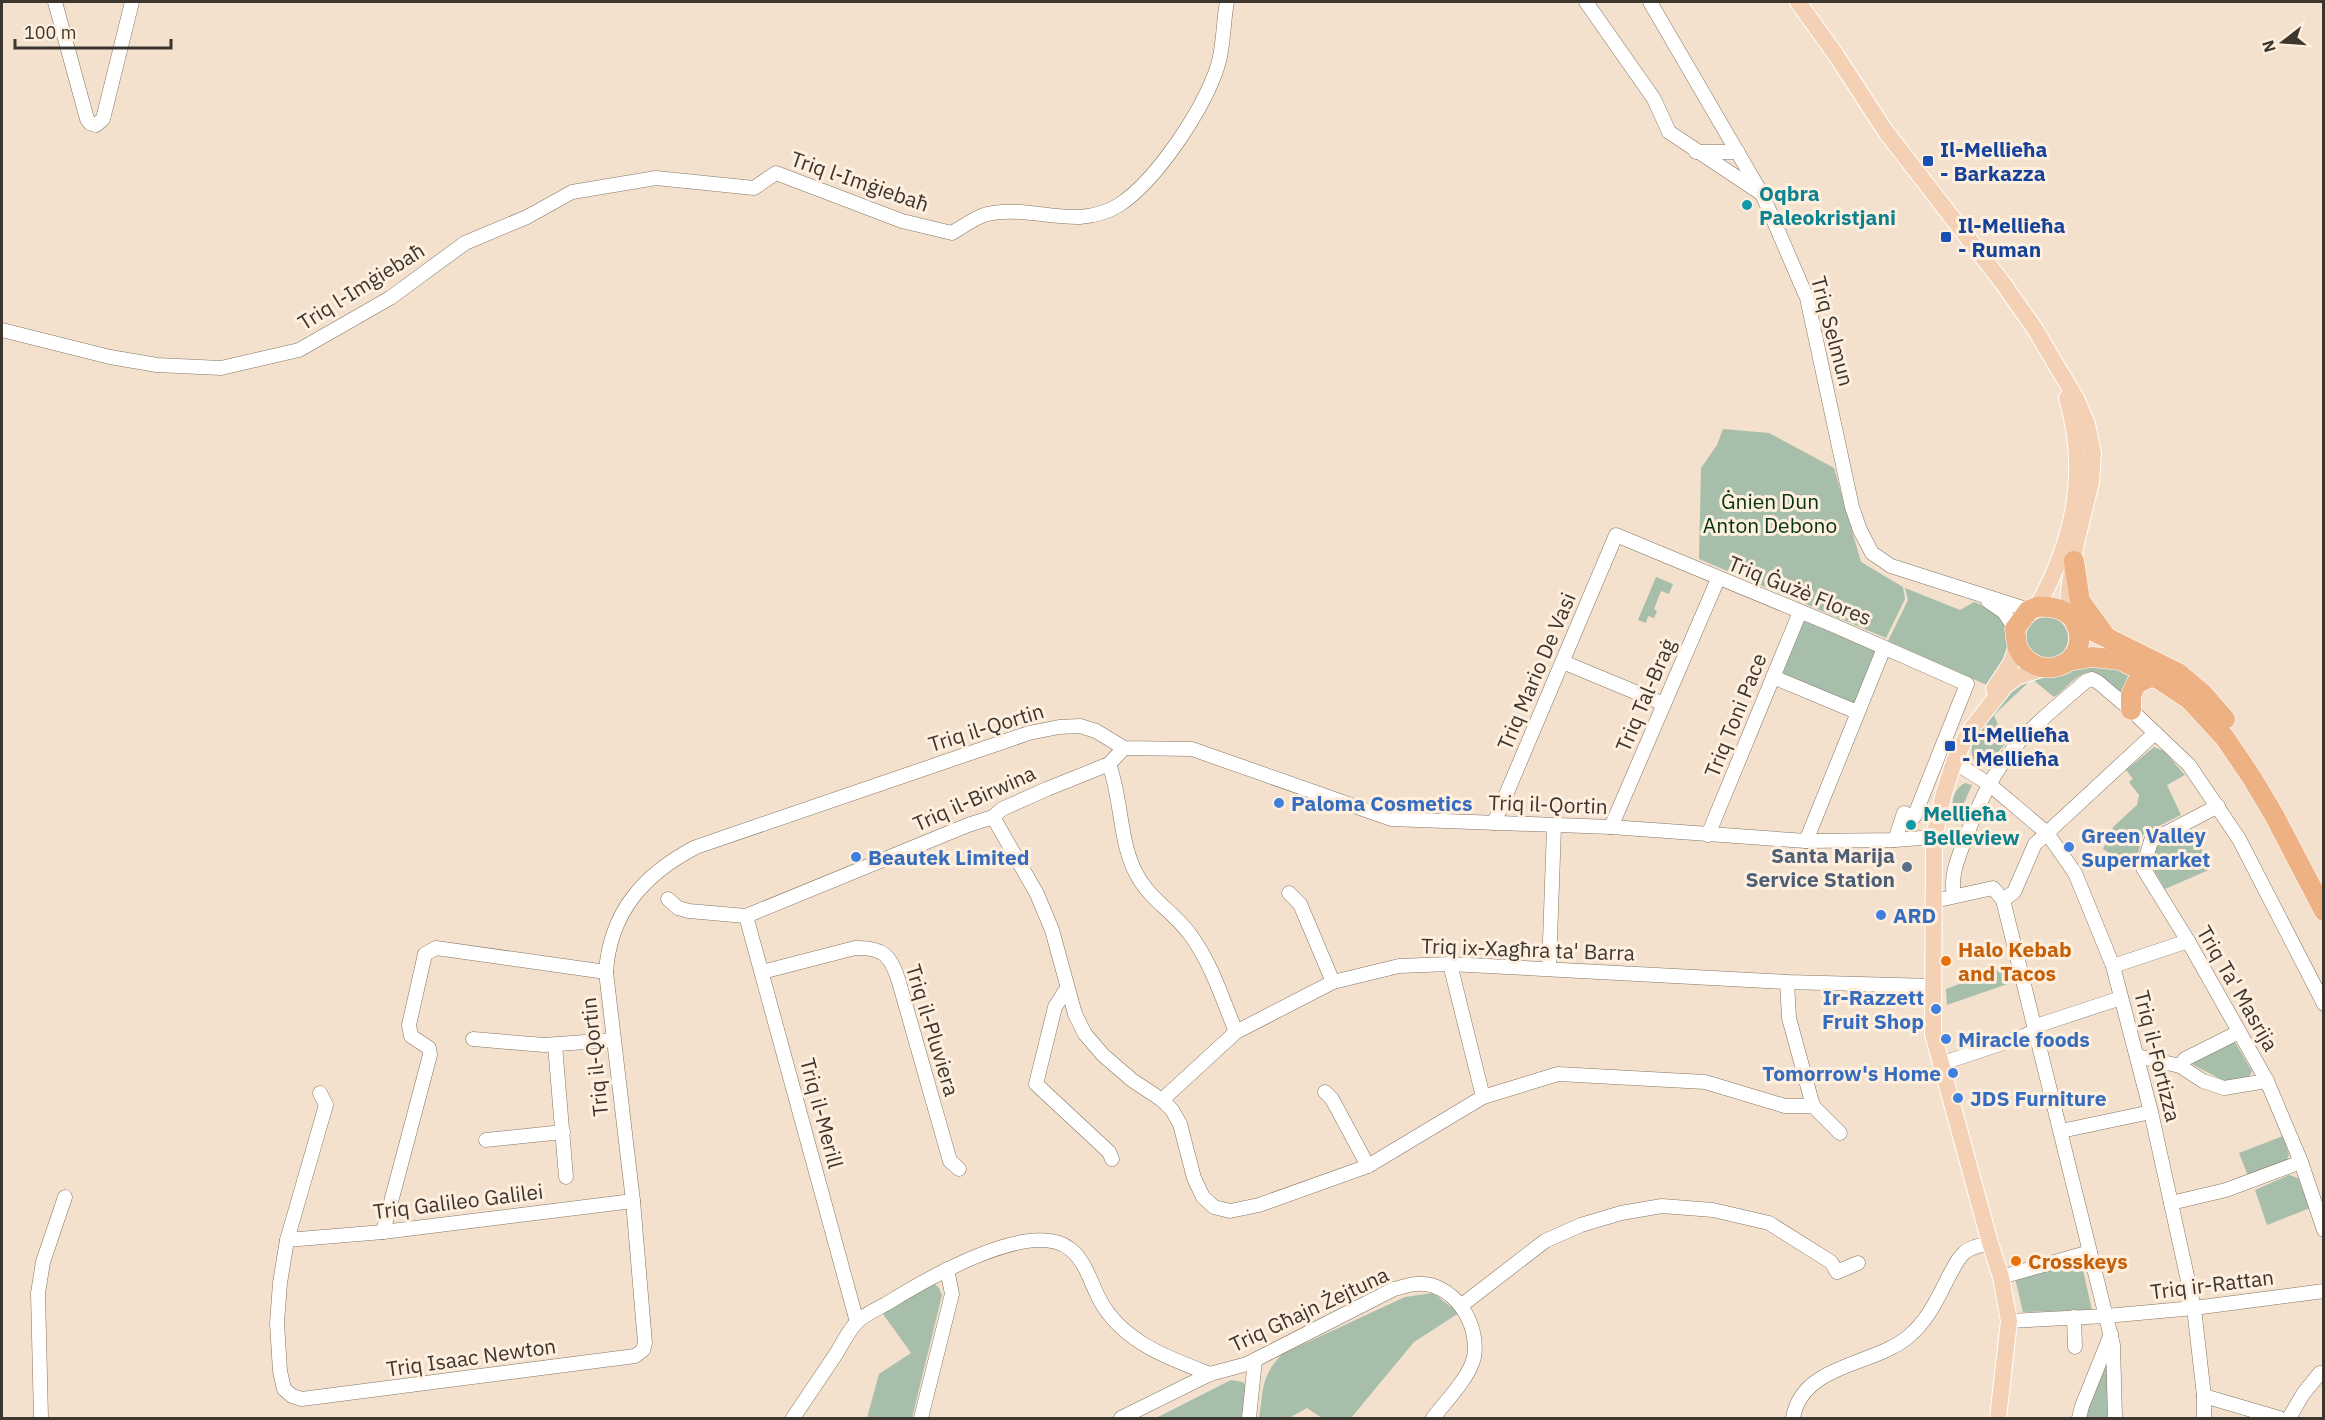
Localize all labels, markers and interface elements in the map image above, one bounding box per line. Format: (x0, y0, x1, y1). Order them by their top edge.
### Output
scale bar (15, 12, 171, 50)
north arrow (2253, 12, 2313, 72)
text: 100 m (24, 21, 76, 44)
text: N (2257, 38, 2280, 55)
place label: Il-Mellieħa - Barkazza (1940, 135, 2048, 187)
street label: Triq l-Imġiebaħ (787, 144, 933, 218)
marker: Il-Mellieħa - Barkazza (1921, 154, 1935, 168)
place label: Oqbra Paleokristjani (1759, 179, 1896, 231)
marker: Oqbra Paleokristjani (1740, 198, 1754, 212)
place label: Il-Mellieħa - Ruman (1958, 211, 2066, 263)
marker: Il-Mellieħa - Ruman (1939, 230, 1953, 244)
street label: Triq l-Imġiebaħ (292, 236, 430, 336)
street label: Triq Selmun (1805, 273, 1861, 389)
park label: Ġnien Dun Anton Debono (1703, 487, 1837, 539)
street label: Triq Ġużè Flores (1724, 548, 1876, 632)
street label: Triq Mario De Vasi (1490, 588, 1582, 754)
street label: Triq Tal-Braġ (1609, 634, 1681, 756)
street label: Triq Toni Pace (1697, 649, 1773, 781)
street label: Triq il-Qortin (925, 696, 1047, 758)
place label: Il-Mellieħa - Mellieħa (1962, 720, 2070, 772)
marker: Il-Mellieħa - Mellieħa (1943, 739, 1957, 753)
street label: Triq il-Birwina (908, 758, 1040, 838)
street label: Triq il-Qortin (1488, 788, 1608, 820)
place label: Paloma Cosmetics (1291, 789, 1472, 817)
marker: Paloma Cosmetics (1272, 796, 1286, 810)
place label: Mellieħa Belleview (1923, 799, 2020, 851)
marker: Mellieħa Belleview (1904, 818, 1918, 832)
place label: Green Valley Supermarket (2081, 821, 2210, 873)
marker: Green Valley Supermarket (2062, 840, 2076, 854)
place label: Santa Marija Service Station (1745, 841, 1895, 893)
place label: Beautek Limited (868, 843, 1030, 871)
marker: Beautek Limited (849, 850, 863, 864)
marker: Santa Marija Service Station (1900, 860, 1914, 874)
place label: ARD (1893, 901, 1936, 929)
marker: ARD (1874, 908, 1888, 922)
street label: Triq Ta' Masrija (2191, 920, 2285, 1056)
street label: Triq ix-Xagħra ta' Barra (1420, 931, 1636, 967)
place label: Halo Kebab and Tacos (1958, 935, 2072, 987)
marker: Halo Kebab and Tacos (1939, 954, 1953, 968)
street label: Triq il-Pluviera (900, 961, 966, 1099)
place label: Ir-Razzett Fruit Shop (1822, 983, 1924, 1035)
street label: Triq il-Fortizza (2128, 987, 2188, 1125)
street label: Triq il-Qortin (574, 996, 614, 1118)
marker: Ir-Razzett Fruit Shop (1929, 1002, 1943, 1016)
place label: Miracle foods (1958, 1025, 2090, 1053)
marker: Miracle foods (1939, 1032, 1953, 1046)
street label: Triq il-Merill (794, 1055, 850, 1172)
place label: Tomorrow's Home (1762, 1059, 1941, 1087)
marker: Tomorrow's Home (1946, 1066, 1960, 1080)
place label: JDS Furniture (1970, 1084, 2107, 1112)
marker: JDS Furniture (1951, 1091, 1965, 1105)
street label: Triq Galileo Galilei (371, 1177, 545, 1225)
place label: Crosskeys (2028, 1247, 2128, 1275)
marker: Crosskeys (2009, 1254, 2023, 1268)
street label: Triq Għajn Żejtuna (1225, 1260, 1393, 1358)
street label: Triq ir-Rattan (2149, 1263, 2275, 1305)
street label: Triq Isaac Newton (384, 1331, 558, 1383)

